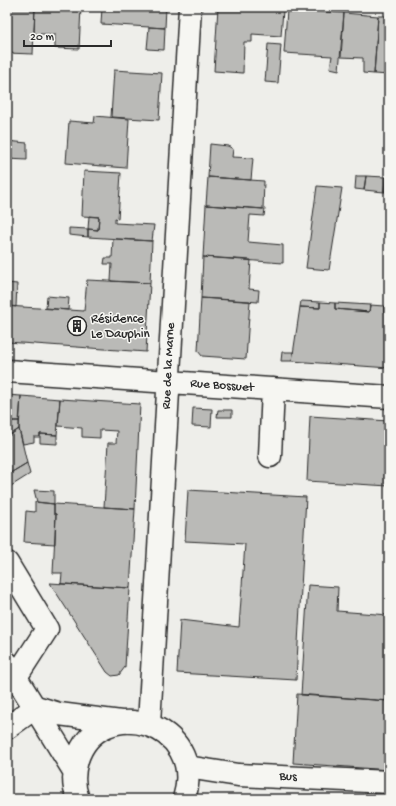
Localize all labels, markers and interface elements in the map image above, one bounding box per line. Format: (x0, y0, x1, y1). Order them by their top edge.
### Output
scale bar (24, 22, 111, 48)
text: 20 m (30, 31, 55, 45)
place label: Résidence Le Dauphin (91, 312, 151, 342)
building icon: Résidence Le Dauphin (66, 315, 88, 337)
street label: Rue de la Marne (159, 322, 179, 410)
street label: Rue Bossuet (190, 376, 256, 396)
street label: Bus (278, 769, 298, 785)

